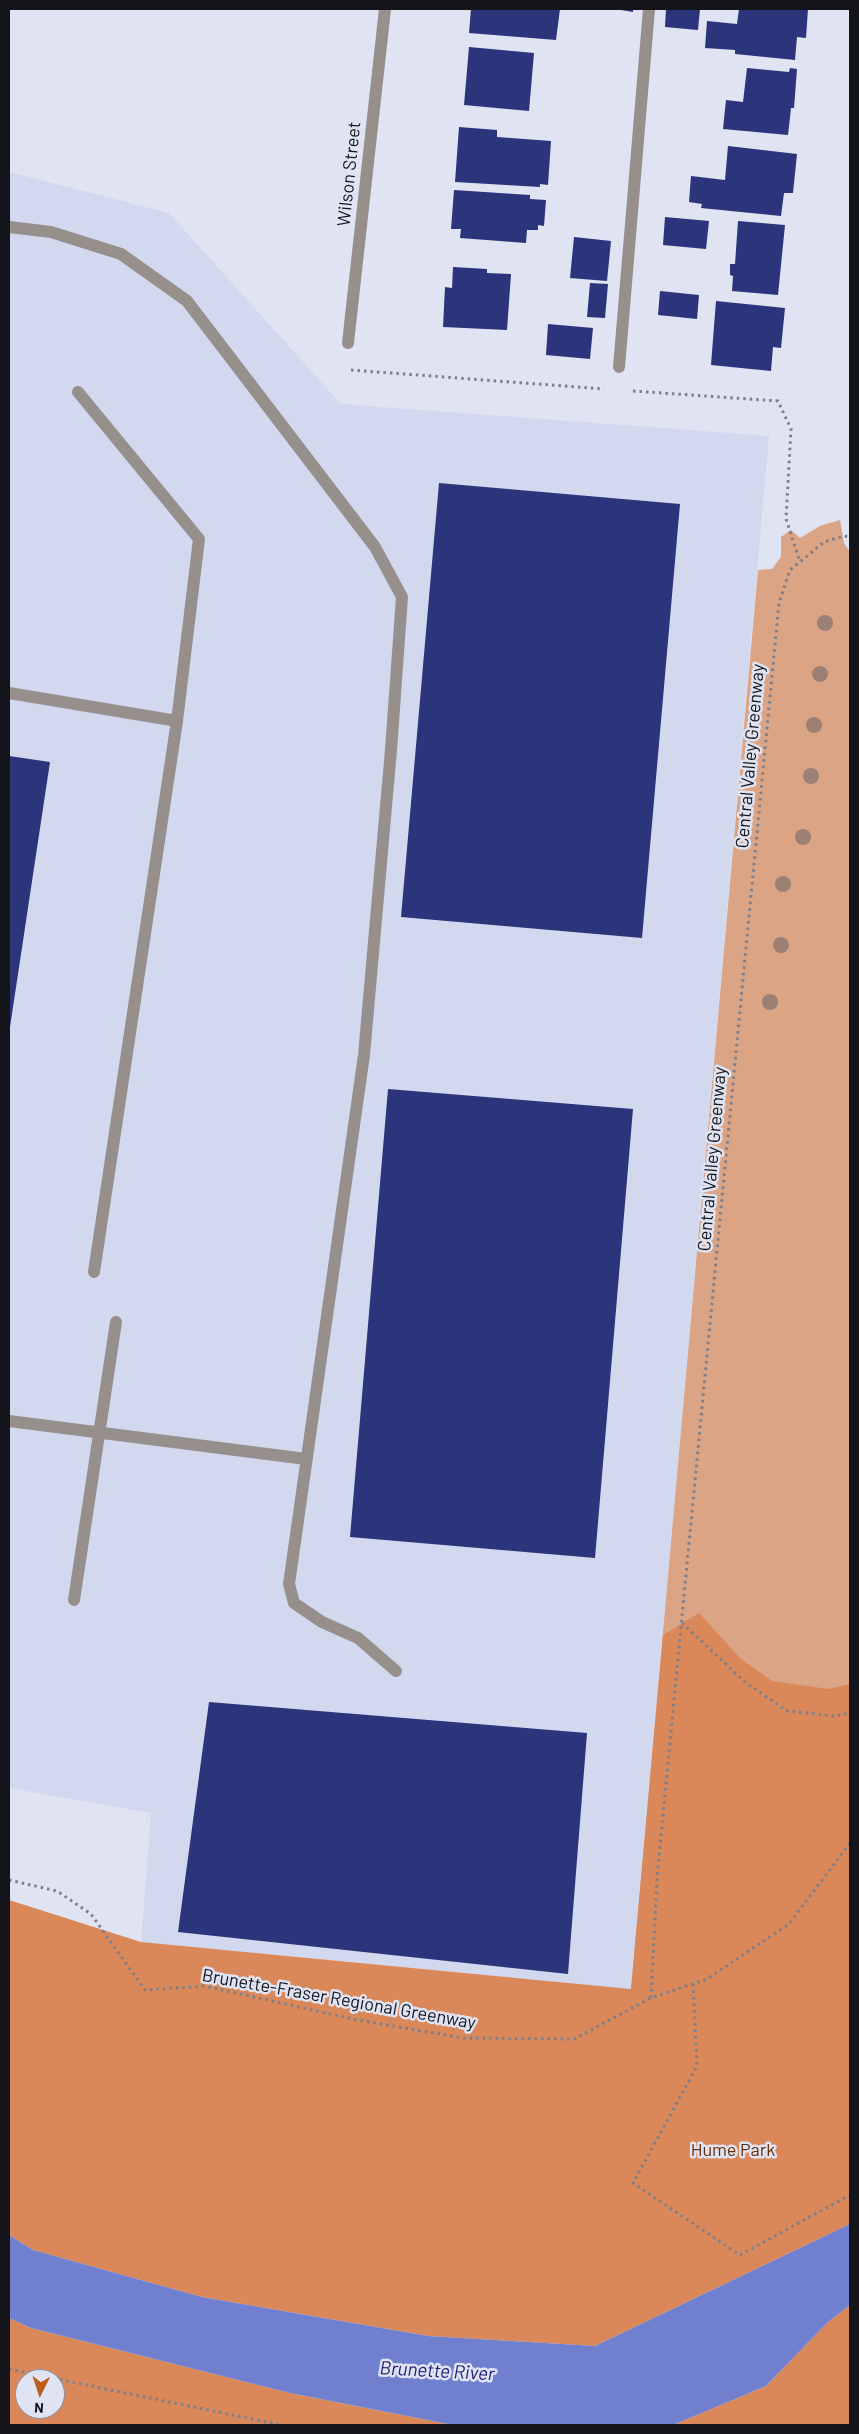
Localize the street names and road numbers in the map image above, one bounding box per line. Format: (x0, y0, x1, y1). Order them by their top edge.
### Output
street label: Wilson Street (333, 120, 365, 228)
street label: Central Valley Greenway (731, 663, 769, 849)
street label: Central Valley Greenway (693, 1066, 731, 1252)
street label: Brunette-Fraser Regional Greenway (200, 1964, 478, 2034)

